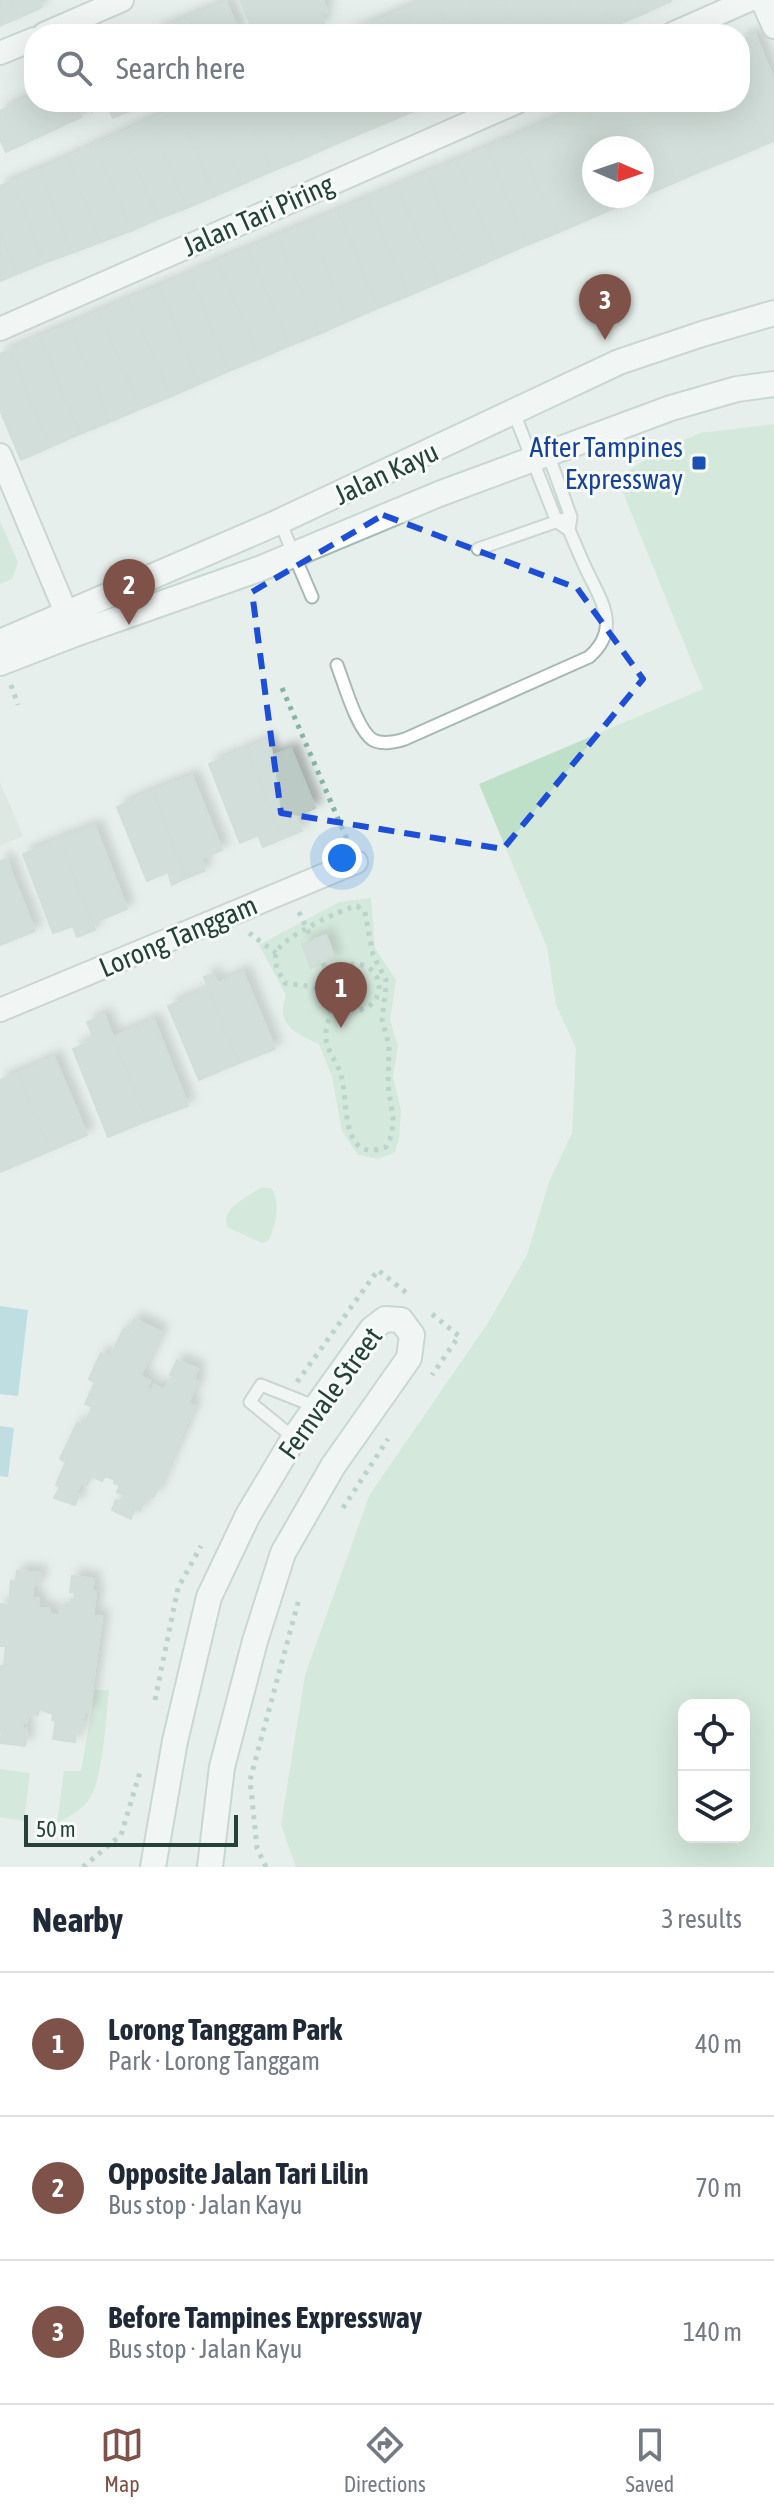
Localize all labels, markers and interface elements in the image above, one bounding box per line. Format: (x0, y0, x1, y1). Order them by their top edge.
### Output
search box (24, 24, 750, 112)
icon: search (52, 46, 96, 90)
text: Search here (116, 51, 245, 85)
north arrow (582, 136, 654, 208)
street label: Jalan Tari Piring (178, 168, 338, 262)
pin: 3 (579, 274, 631, 340)
place label: After Tampines Expressway (530, 431, 683, 495)
street label: Jalan Kayu (329, 435, 443, 511)
marker: After Tampines Expressway (690, 454, 708, 472)
pin: 2 (103, 559, 155, 625)
your location (322, 838, 362, 878)
street label: Lorong Tanggam (94, 888, 262, 984)
pin: 1 (315, 962, 367, 1028)
street label: Fernvale Street (272, 1321, 388, 1465)
map controls (678, 1699, 750, 1843)
button: locate (678, 1699, 750, 1771)
button: layers (678, 1771, 750, 1843)
scale bar (24, 1811, 238, 1847)
text: 50 m (36, 1816, 76, 1842)
text: Nearby (32, 1900, 123, 1939)
text: 3 results (661, 1904, 742, 1934)
text: Lorong Tanggam Park (108, 2012, 342, 2046)
text: 1 (52, 2029, 64, 2059)
text: 40 m (695, 2029, 742, 2059)
text: Park · Lorong Tanggam (108, 2046, 320, 2076)
text: Opposite Jalan Tari Lilin (108, 2156, 369, 2190)
text: 2 (52, 2173, 64, 2203)
text: 70 m (695, 2173, 742, 2203)
text: Bus stop · Jalan Kayu (108, 2190, 302, 2220)
text: Before Tampines Expressway (108, 2300, 422, 2334)
text: 3 (52, 2317, 64, 2347)
text: 140 m (683, 2317, 742, 2347)
text: Bus stop · Jalan Kayu (108, 2334, 302, 2364)
tab: Map (100, 2423, 144, 2497)
tab: Directions (344, 2423, 426, 2497)
tab: Saved (625, 2423, 674, 2497)

